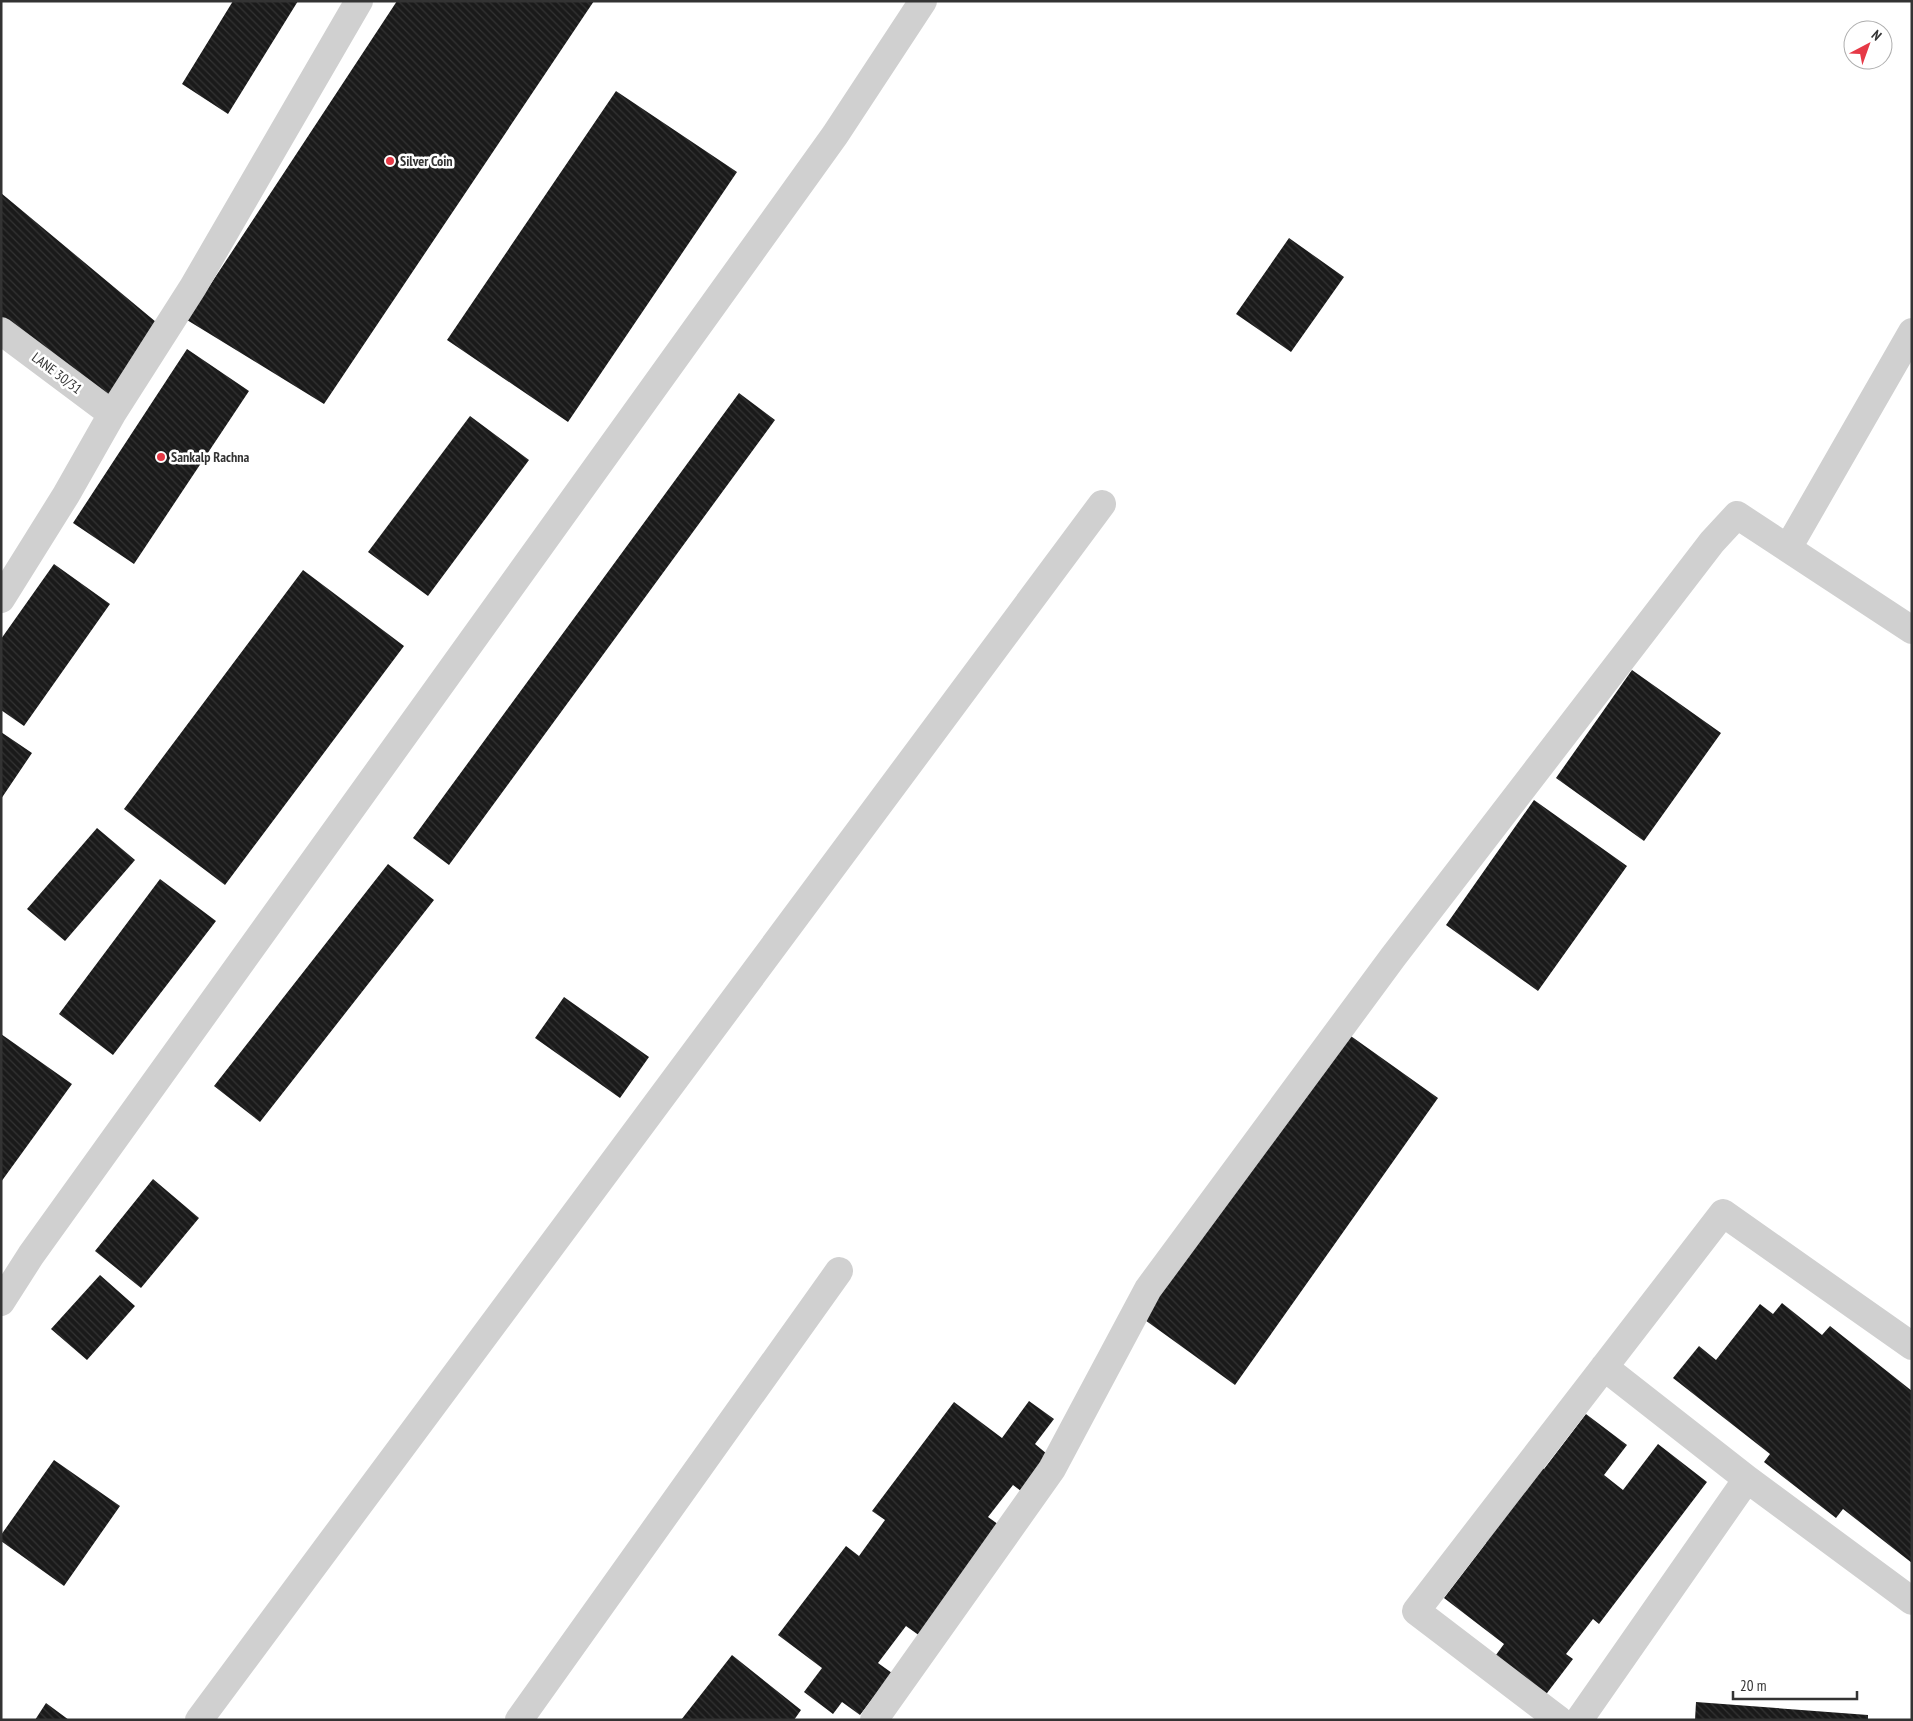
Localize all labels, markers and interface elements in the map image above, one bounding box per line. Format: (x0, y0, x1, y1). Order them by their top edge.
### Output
north arrow (1843, 20, 1893, 70)
text: N (1868, 26, 1885, 44)
place label: Silver Coin (400, 152, 453, 170)
marker: Silver Coin (384, 155, 396, 167)
street label: LANE 30/31 (28, 348, 86, 398)
place label: Sankalp Rachna (171, 448, 250, 466)
marker: Sankalp Rachna (155, 451, 167, 463)
scale bar (1733, 1668, 1857, 1700)
text: 20 m (1740, 1676, 1766, 1695)

